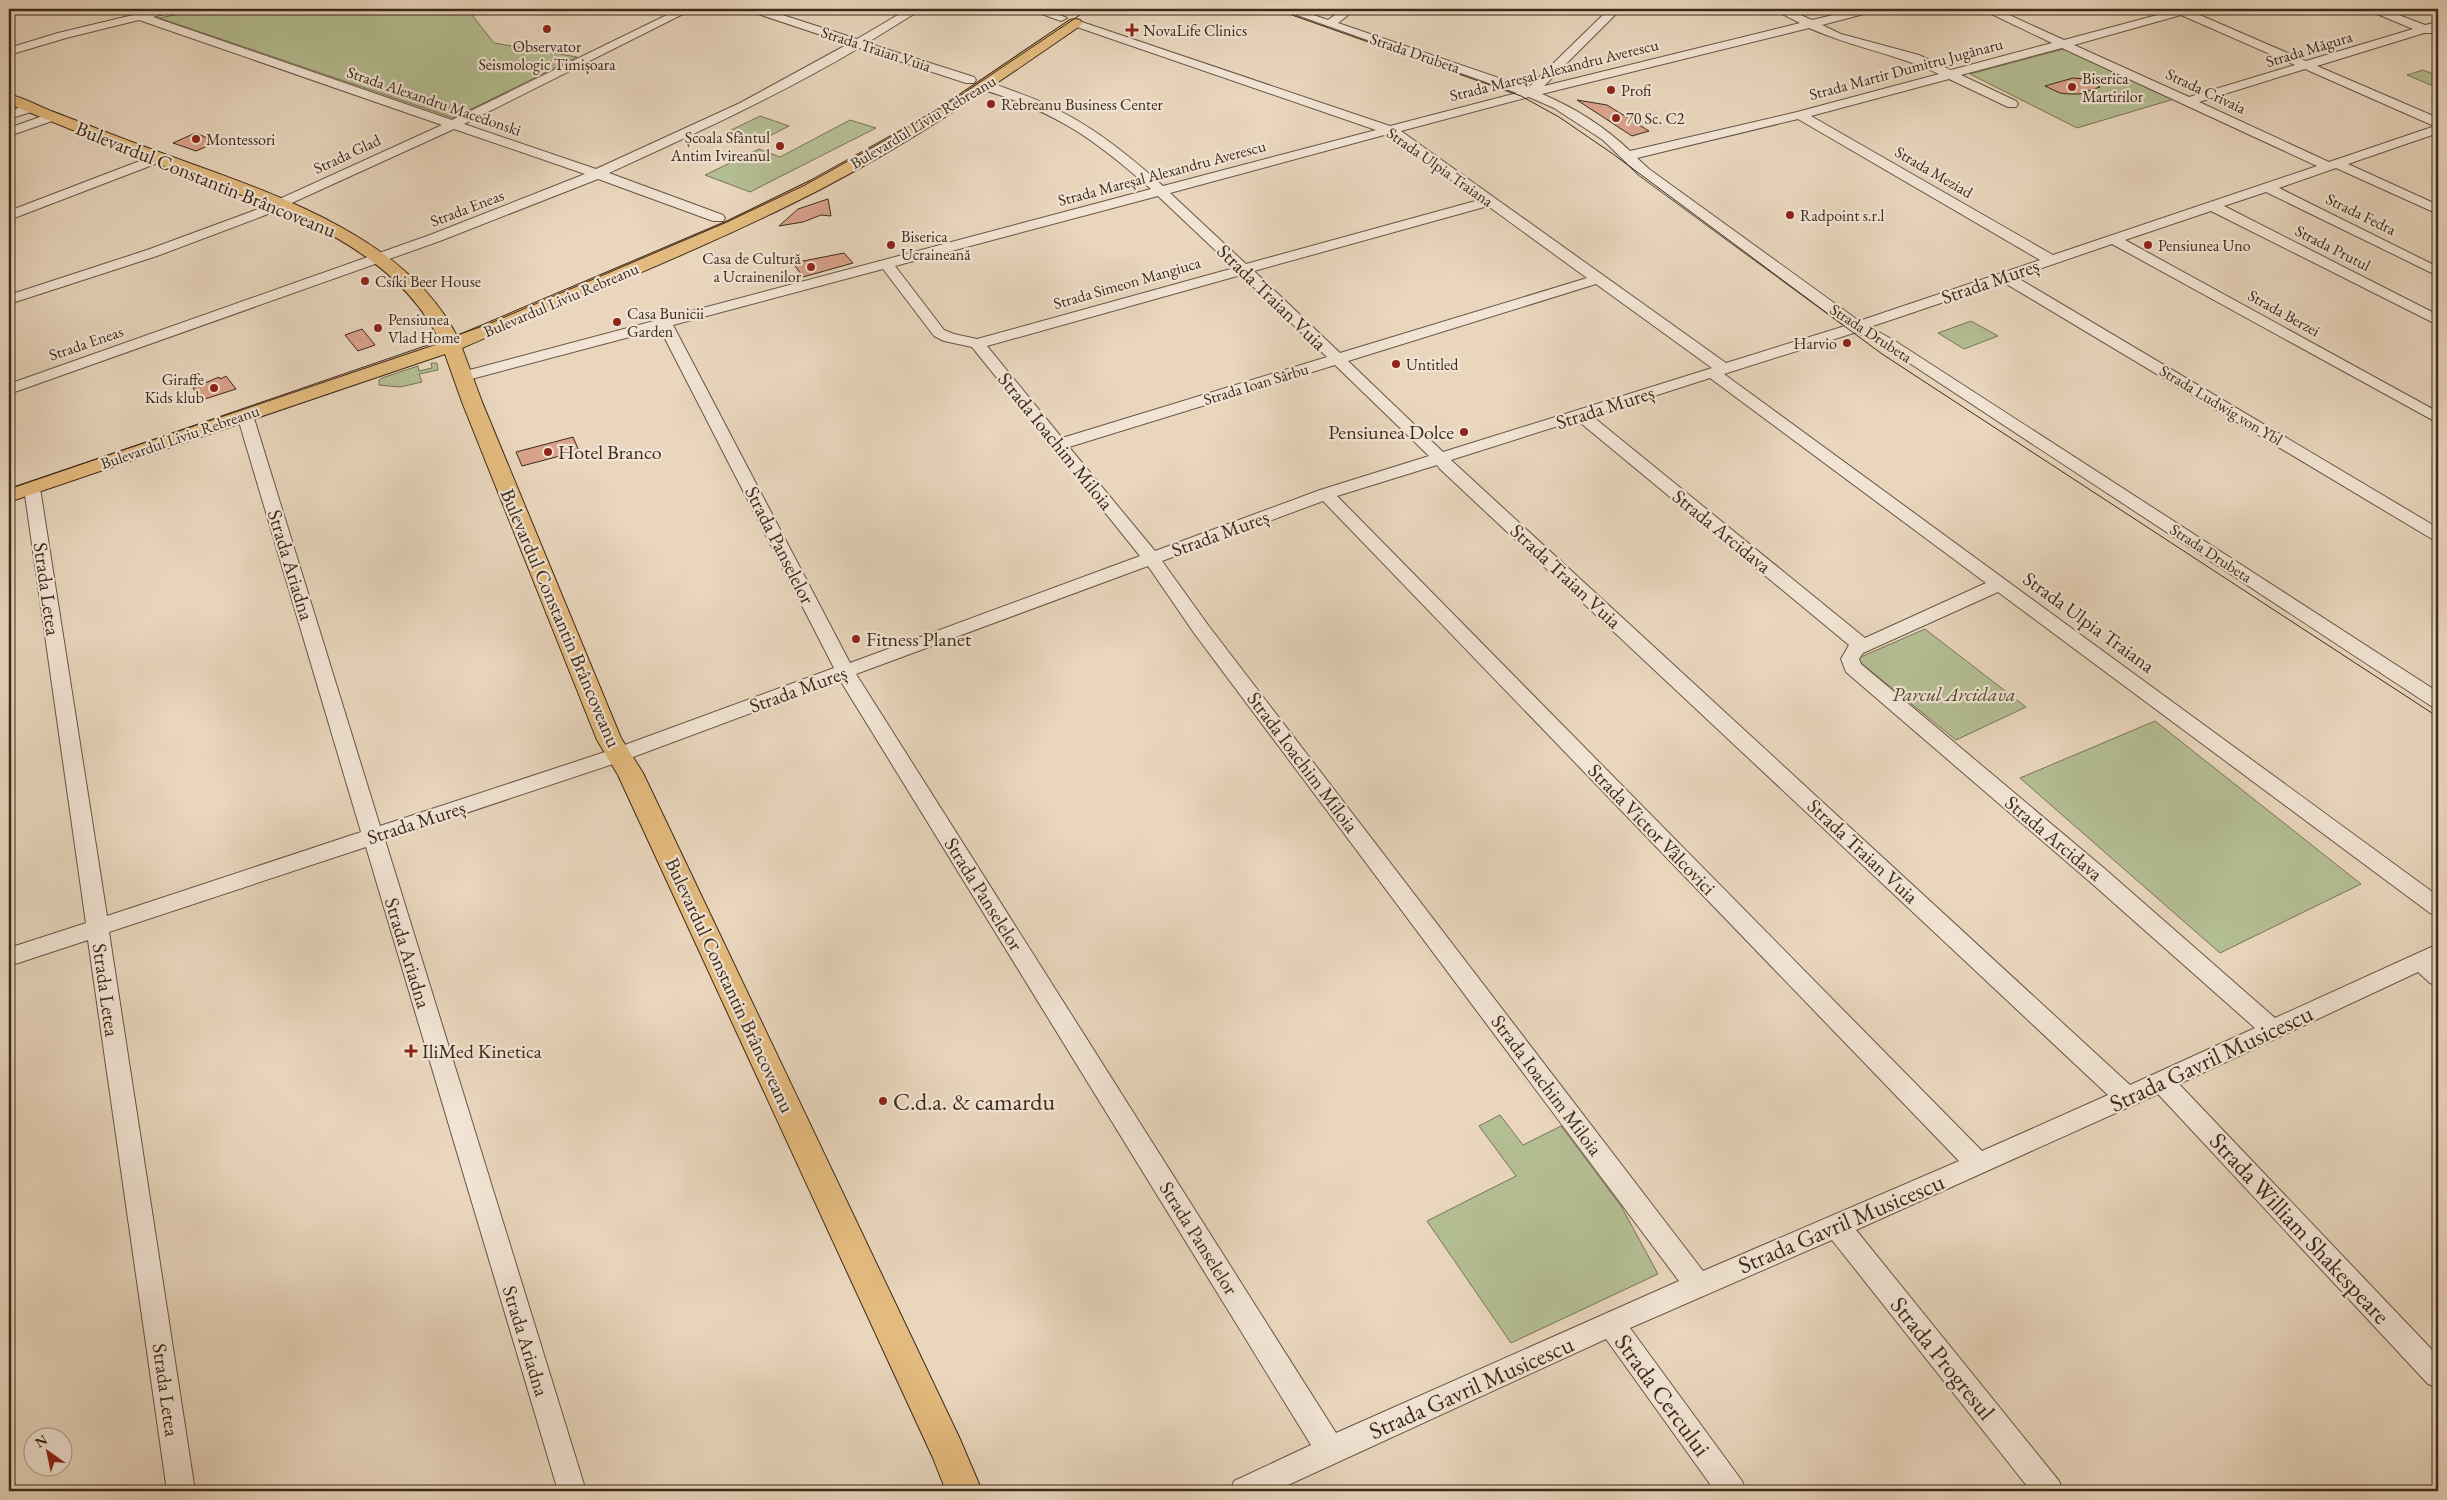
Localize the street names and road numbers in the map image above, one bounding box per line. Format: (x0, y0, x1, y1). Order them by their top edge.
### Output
street label: Strada Traian Vuia (818, 21, 934, 77)
street label: Strada Măgura (2263, 26, 2355, 72)
street label: Strada Drubeta (1367, 28, 1463, 78)
street label: Strada Martir Dumitru Jugănaru (1807, 33, 2006, 105)
street label: Strada Mareșal Alexandru Averescu (1447, 34, 1661, 106)
street label: Strada Alexandru Macedonski (344, 61, 524, 141)
street label: Strada Crivaia (2163, 63, 2250, 119)
street label: Bulevardul Liviu Rebreanu (846, 70, 1000, 174)
street label: Bulevardul Constantin Brâncoveanu (72, 115, 340, 243)
street label: Strada Ulpia Traiana (1383, 122, 1498, 212)
street label: Strada Glad (310, 129, 385, 179)
street label: Strada Mareșal Alexandru Averescu (1056, 135, 1269, 211)
street label: Strada Meziad (1891, 141, 1978, 203)
street label: Strada Eneas (427, 184, 507, 232)
street label: Strada Fedra (2322, 188, 2400, 240)
street label: Strada Prutul (2292, 220, 2374, 276)
street label: Strada Traian Vuia (1212, 238, 1332, 356)
street label: Strada Simeon Mangiuca (1051, 252, 1204, 314)
street label: Strada Mureș (1938, 252, 2042, 310)
street label: Bulevardul Liviu Rebreanu (480, 258, 642, 342)
street label: Strada Berzei (2244, 285, 2324, 341)
street label: Strada Drubeta (1826, 299, 1916, 368)
street label: Strada Eneas (46, 321, 126, 365)
street label: Strada Ioan Sârbu (1201, 358, 1312, 410)
street label: Strada Ludwig von Ybl (2156, 360, 2287, 450)
street label: Strada Ioachim Miloia (992, 367, 1120, 515)
street label: Strada Mureș (1553, 379, 1657, 435)
street label: Bulevardul Liviu Rebreanu (98, 400, 263, 474)
street label: Strada Panselelor (739, 482, 821, 609)
street label: Strada Arcidava (1667, 483, 1777, 579)
street label: Bulevardul Constantin Brâncoveanu (495, 485, 628, 752)
street label: Strada Mureș (1168, 503, 1272, 563)
street label: Strada Ariadna (262, 506, 320, 624)
street label: Strada Traian Vuia (1505, 518, 1627, 634)
street label: Strada Drubeta (2166, 519, 2256, 588)
street label: Strada Letea (28, 541, 66, 637)
street label: Strada Ulpia Traiana (2018, 565, 2160, 679)
street label: Strada Mureș (746, 659, 850, 719)
street label: Strada Ioachim Miloia (1241, 686, 1365, 838)
street label: Strada Victor Vâlcovici (1582, 758, 1722, 901)
street label: Strada Arcidava (2000, 789, 2108, 887)
street label: Strada Traian Vuia (1802, 793, 1924, 909)
street label: Strada Mureș (364, 794, 468, 850)
street label: Strada Panselelor (939, 832, 1029, 956)
street label: Bulevardul Constantin Brâncoveanu (659, 853, 801, 1117)
street label: Strada Ariadna (379, 894, 437, 1012)
street label: Strada Letea (87, 942, 125, 1038)
street label: Strada Gavril Musicescu (2104, 997, 2318, 1119)
street label: Strada Ioachim Miloia (1485, 1009, 1609, 1161)
street label: Strada William Shakespeare (2203, 1126, 2397, 1330)
street label: Strada Gavril Musicescu (1733, 1165, 1949, 1280)
street label: Strada Panselelor (1154, 1176, 1244, 1300)
street label: Strada Ariadna (497, 1282, 555, 1400)
street label: Strada Progresul (1884, 1290, 2002, 1426)
street label: Strada Gavril Musicescu (1364, 1328, 1579, 1446)
street label: Strada Cercului (1608, 1328, 1718, 1462)
street label: Strada Letea (147, 1342, 185, 1438)

